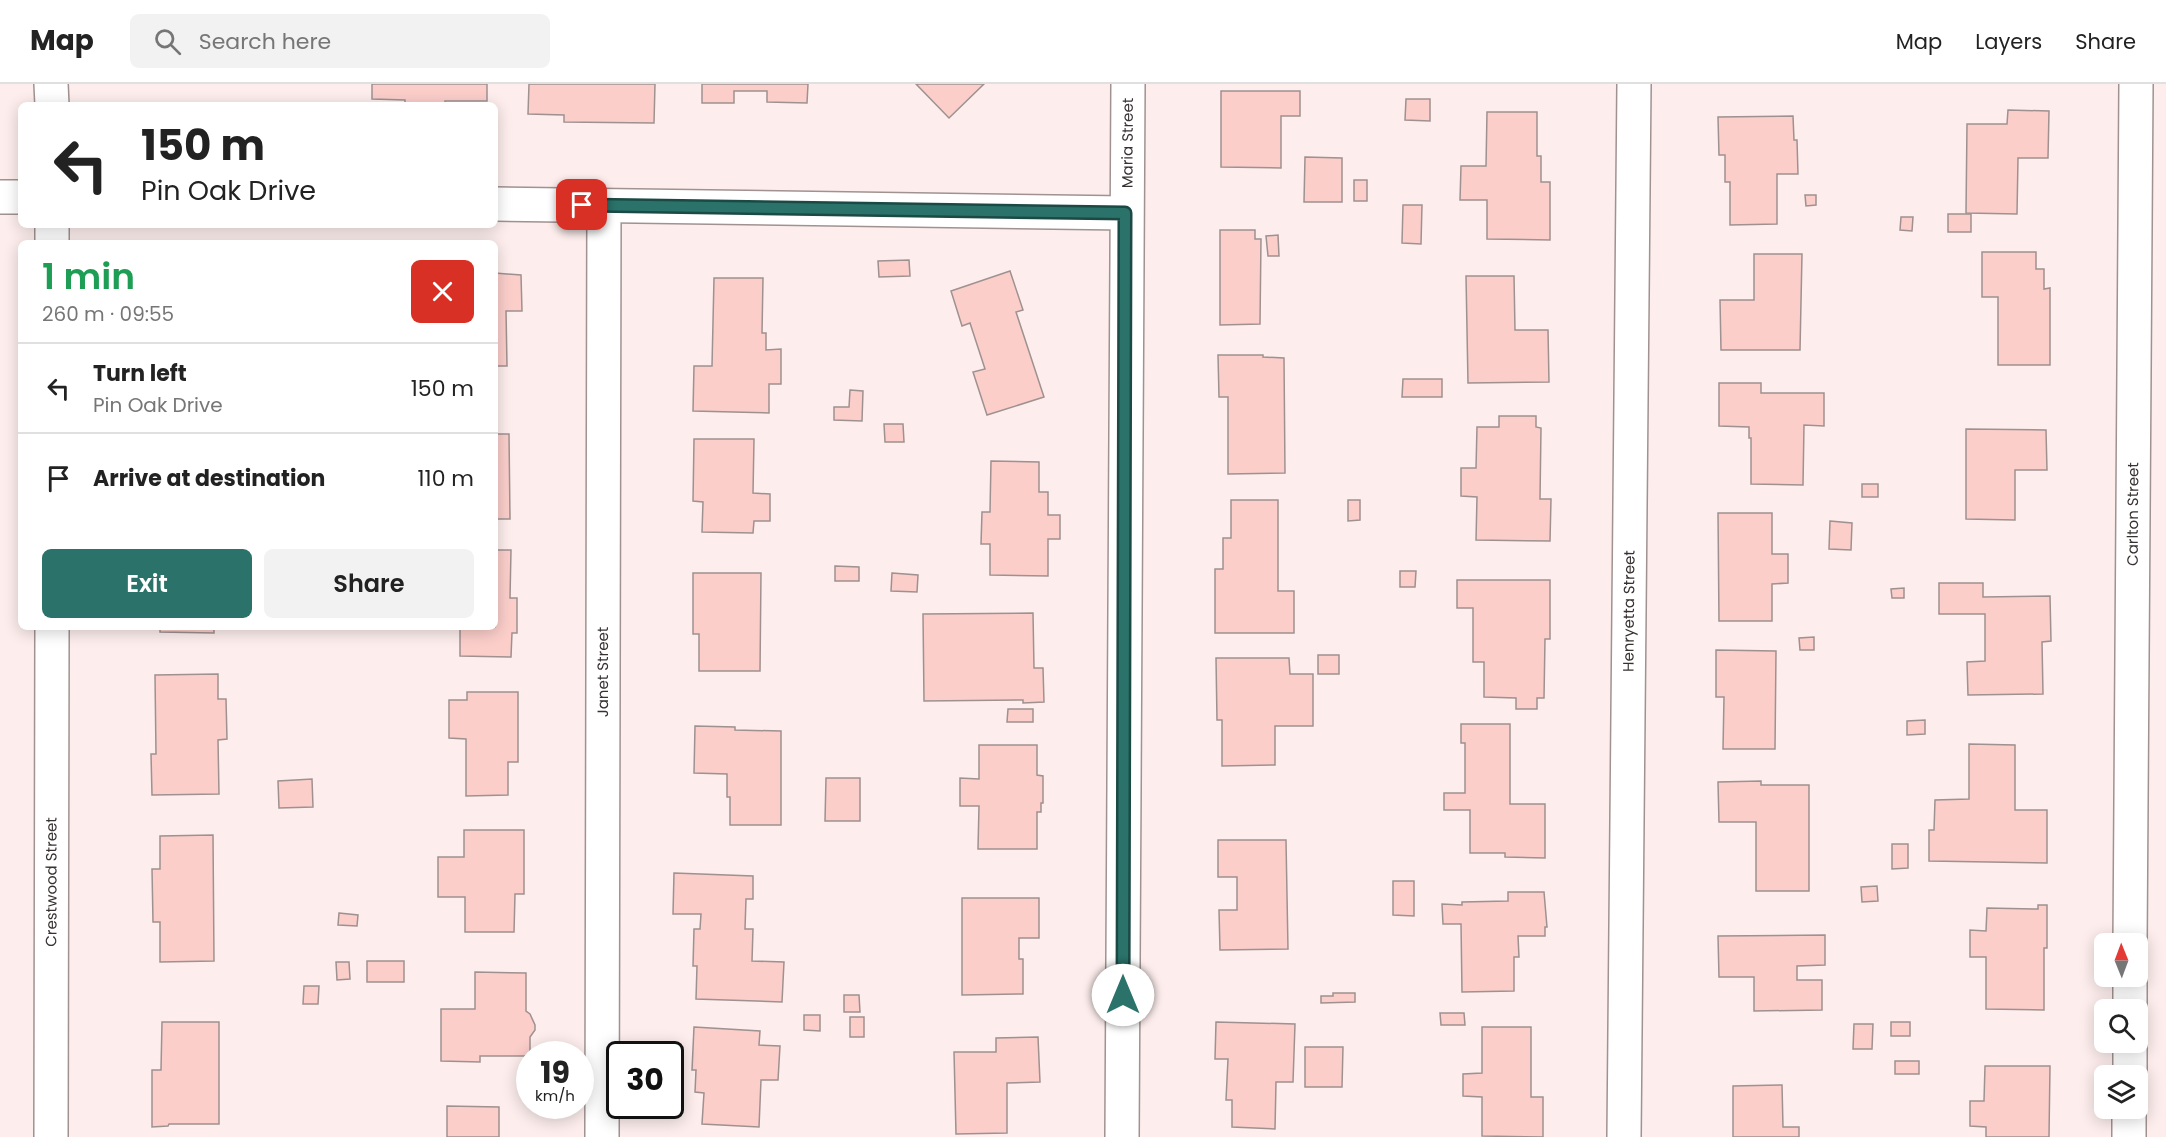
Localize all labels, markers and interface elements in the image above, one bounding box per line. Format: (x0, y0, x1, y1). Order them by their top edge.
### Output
search box (130, 14, 550, 68)
text: Map (30, 21, 94, 60)
icon: search (151, 25, 184, 58)
text: Search here (199, 26, 331, 57)
text: Map (1896, 27, 1942, 56)
text: Layers (1975, 27, 2042, 56)
text: Share (2075, 27, 2136, 56)
street label: Maria Street (1116, 98, 1138, 188)
text: 150 m (141, 116, 265, 175)
icon: left (42, 126, 120, 204)
text: Pin Oak Drive (141, 172, 316, 209)
pin (556, 179, 607, 230)
icon: arrive (565, 188, 598, 221)
text: 1 min (42, 251, 135, 302)
button: close (411, 260, 474, 323)
text: 260 m · 09:55 (42, 300, 174, 328)
text: Turn left (93, 358, 187, 389)
icon: left (42, 372, 75, 405)
text: 150 m (411, 373, 474, 404)
text: Pin Oak Drive (93, 391, 223, 419)
icon: arrive (42, 462, 75, 495)
street label: Carlton Street (2122, 462, 2143, 566)
text: Arrive at destination (93, 463, 325, 494)
text: 110 m (418, 463, 474, 494)
button: Exit (42, 549, 252, 618)
button: Share (264, 549, 474, 618)
street label: Henryetta Street (1617, 550, 1640, 672)
street label: Janet Street (592, 627, 613, 717)
street label: Crestwood Street (40, 817, 62, 947)
north arrow (2094, 933, 2148, 987)
map controls (2094, 933, 2148, 1119)
position arrow (1091, 963, 1155, 1027)
button: search (2094, 999, 2148, 1053)
speed limit sign: 30 (606, 1041, 684, 1119)
text: 19 (540, 1051, 570, 1094)
button: layers (2094, 1065, 2148, 1119)
text: km/h (535, 1085, 575, 1106)

